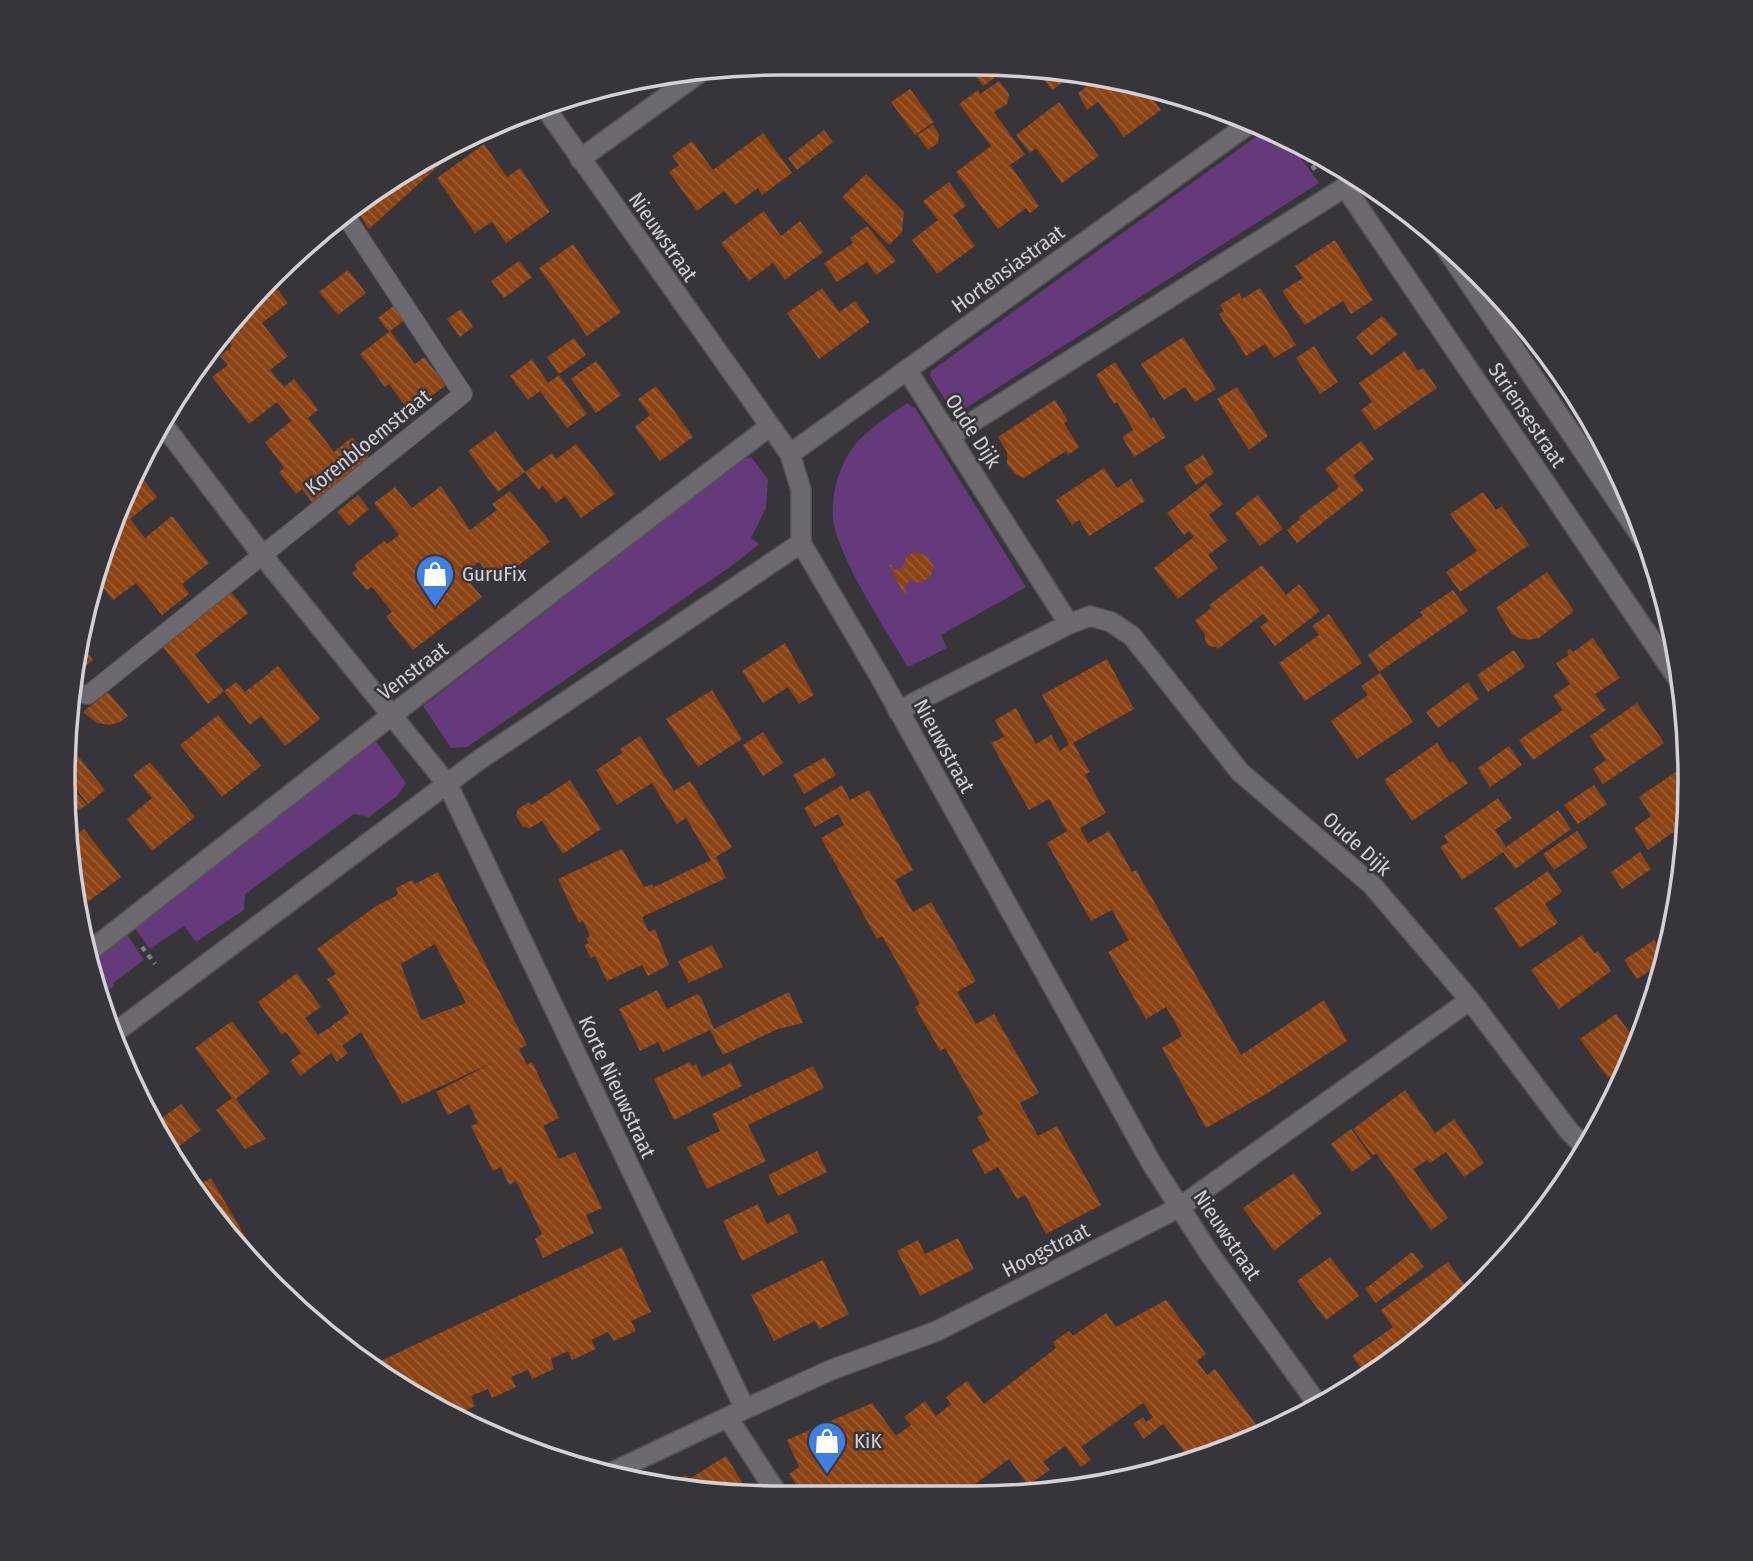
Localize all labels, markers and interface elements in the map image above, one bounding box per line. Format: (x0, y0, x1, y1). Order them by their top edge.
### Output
street label: Nieuwstraat (623, 187, 703, 287)
street label: Hortensiastraat (946, 219, 1070, 319)
street label: Striensestraat (1483, 358, 1572, 472)
street label: Korenbloemstraat (300, 383, 436, 501)
street label: Oude Dijk (939, 389, 1007, 473)
shop icon: GuruFix (414, 553, 456, 608)
place label: GuruFix (462, 561, 527, 587)
street label: Venstraat (373, 636, 453, 706)
street label: Nieuwstraat (908, 695, 980, 797)
street label: Oude Dijk (1317, 806, 1397, 882)
street label: Korte Nieuwstraat (573, 1012, 661, 1162)
street label: Nieuwstraat (1187, 1185, 1267, 1285)
street label: Hoogstraat (998, 1217, 1094, 1283)
shop icon: KiK (806, 1420, 848, 1475)
place label: KiK (854, 1428, 882, 1454)

